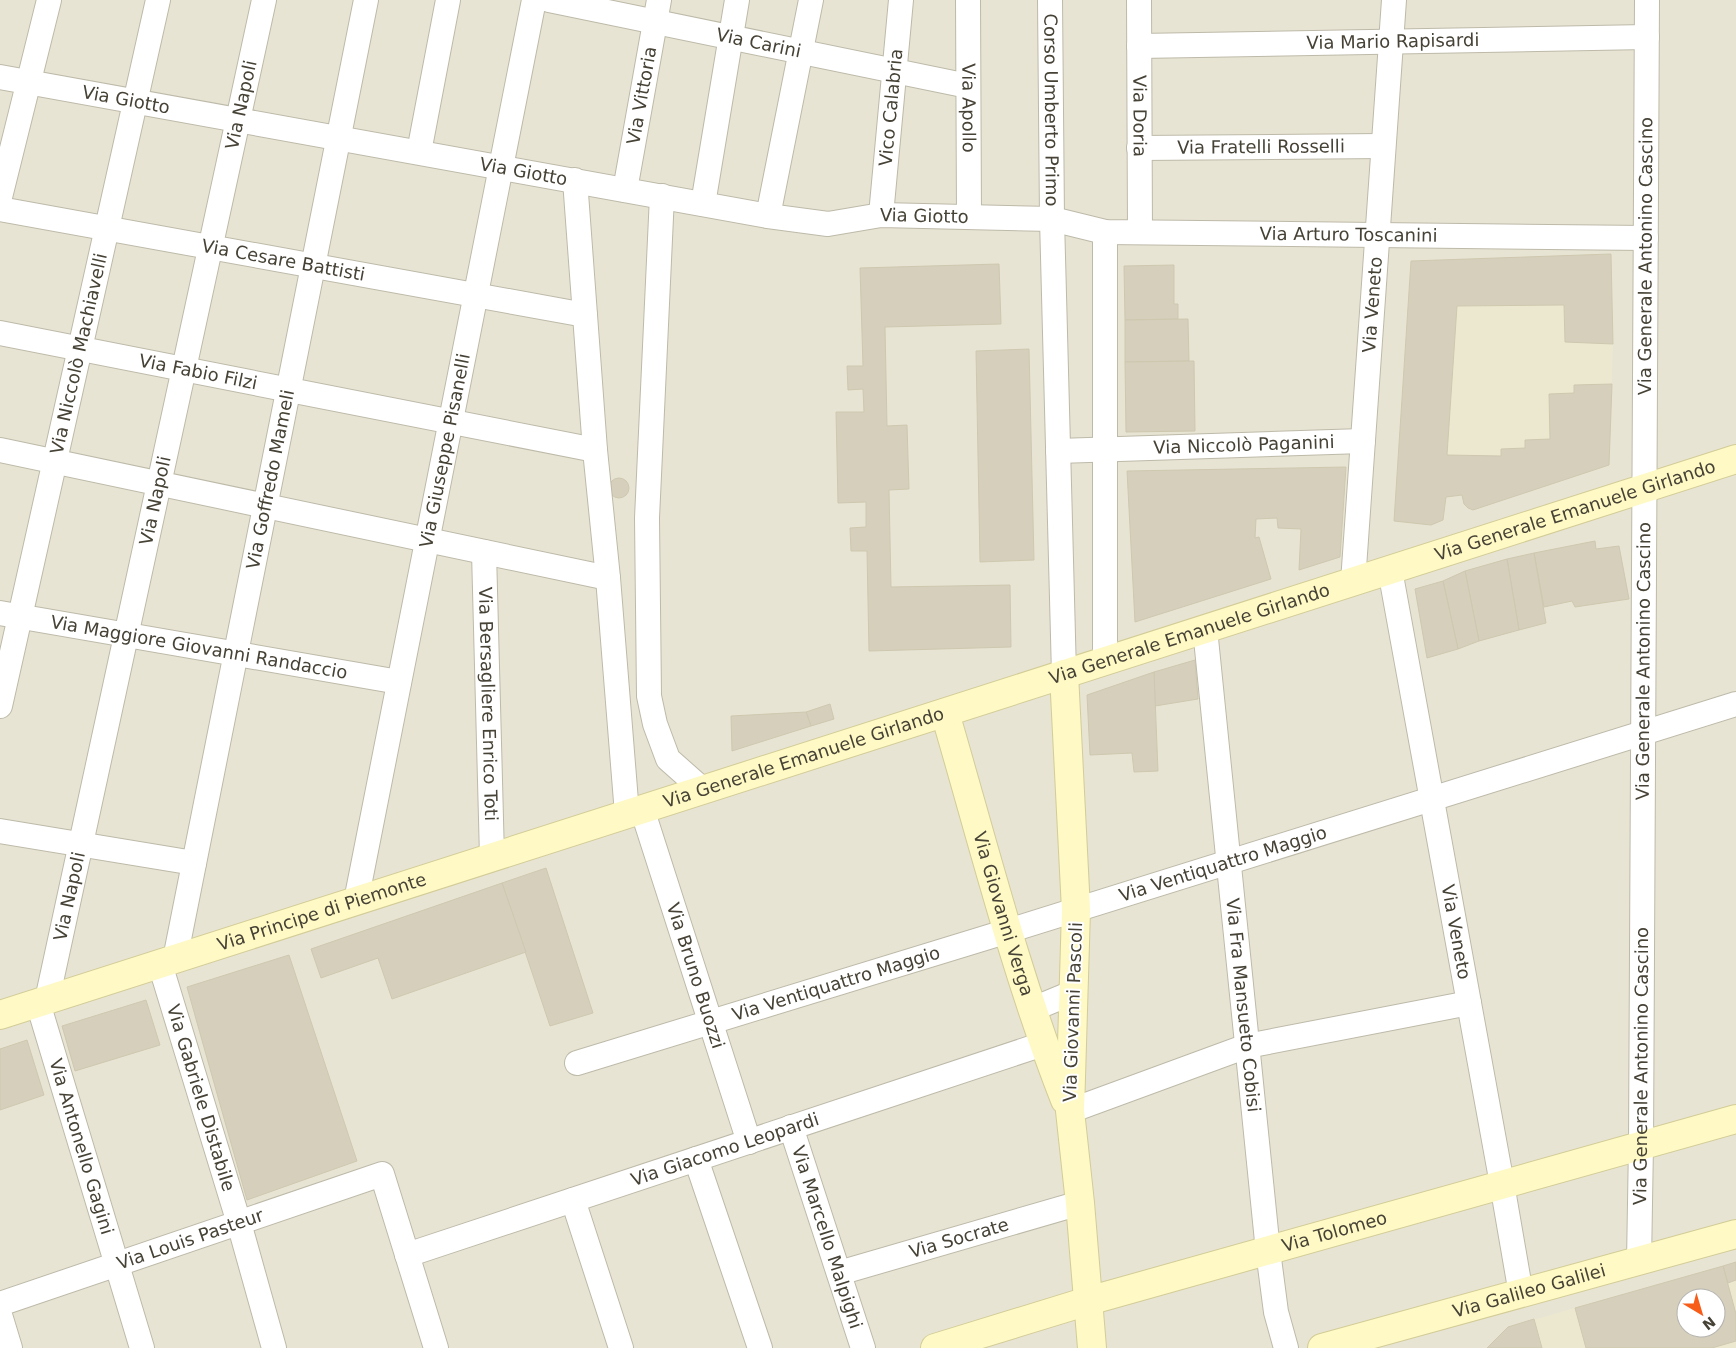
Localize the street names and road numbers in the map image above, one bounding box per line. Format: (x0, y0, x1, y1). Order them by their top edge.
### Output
street label: Corso Umberto Primo (1040, 13, 1063, 207)
street label: Via Carini (714, 24, 803, 61)
street label: Via Mario Rapisardi (1306, 29, 1480, 53)
street label: Via Vittoria (622, 45, 660, 146)
street label: Vico Calabria (875, 48, 906, 167)
street label: Via Napoli (221, 58, 261, 151)
street label: Via Apollo (958, 63, 980, 153)
street label: Via Doria (1129, 75, 1151, 157)
street label: Via Giotto (80, 81, 172, 118)
street label: Via Generale Antonino Cascino (1634, 117, 1656, 395)
street label: Via Fratelli Rosselli (1177, 135, 1345, 158)
street label: Via Giotto (478, 153, 569, 189)
street label: Via Giotto (880, 204, 969, 227)
street label: Via Arturo Toscanini (1260, 223, 1438, 246)
street label: Via Cesare Battisti (200, 235, 367, 285)
street label: Via Niccolò Machiavelli (46, 251, 111, 456)
street label: Via Veneto (1358, 256, 1386, 353)
street label: Via Fabio Filzi (137, 350, 259, 393)
street label: Via Giuseppe Pisanelli (415, 352, 474, 550)
street label: Via Goffredo Mameli (242, 388, 298, 571)
street label: Via Niccolò Paganini (1153, 431, 1335, 458)
street label: Via Napoli (135, 454, 175, 547)
street label: Via Generale Emanuele Girlando (1432, 455, 1718, 565)
street label: Via Generale Antonino Cascino (1632, 522, 1654, 800)
street label: Via Generale Emanuele Girlando (1046, 579, 1332, 688)
street label: Via Bersagliere Enrico Toti (475, 587, 502, 821)
street label: Via Maggiore Giovanni Randaccio (49, 611, 349, 683)
street label: Via Generale Emanuele Girlando (661, 702, 947, 812)
street label: Via Ventiquattro Maggio (1116, 821, 1329, 906)
street label: Via Giovanni Verga (969, 829, 1038, 998)
street label: Via Napoli (49, 850, 89, 943)
street label: Via Principe di Piemonte (215, 868, 429, 955)
street label: Via Veneto (1438, 883, 1475, 981)
street label: Via Fra Mansueto Cobisi (1222, 897, 1265, 1113)
street label: Via Bruno Buozzi (663, 900, 729, 1051)
street label: Via Giovanni Pascoli (1059, 922, 1086, 1102)
street label: Via Generale Antonino Cascino (1629, 927, 1652, 1205)
street label: Via Ventiquattro Maggio (729, 941, 943, 1025)
street label: Via Gabriele Distabile (163, 1002, 240, 1194)
street label: Via Antonello Gagini (45, 1056, 118, 1237)
street label: Via Giacomo Leopardi (628, 1108, 821, 1190)
street label: Via Marcello Malpighi (788, 1143, 867, 1331)
street label: Via Louis Pasteur (114, 1204, 267, 1273)
street label: Via Tolomeo (1279, 1207, 1389, 1256)
street label: Via Socrate (907, 1213, 1011, 1262)
street label: Via Galileo Galilei (1450, 1259, 1608, 1321)

